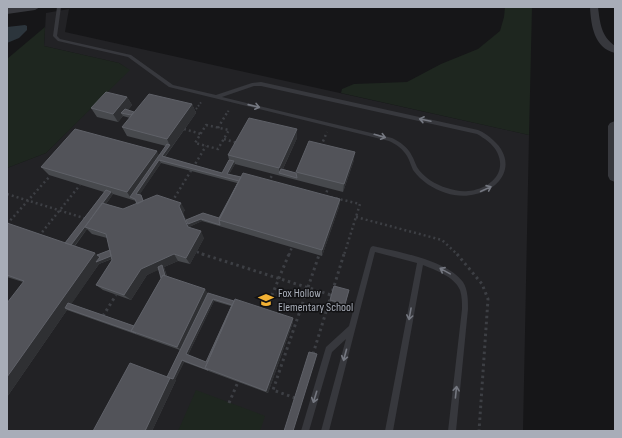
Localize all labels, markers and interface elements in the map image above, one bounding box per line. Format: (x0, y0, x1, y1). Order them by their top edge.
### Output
one-way arrow (247, 102, 260, 110)
one-way arrow (419, 115, 432, 123)
one-way arrow (373, 133, 386, 140)
one-way arrow (479, 185, 491, 192)
one-way arrow (439, 267, 451, 275)
place label: Fox Hollow Elementary School (278, 286, 353, 315)
school or university icon: Fox Hollow Elementary School (257, 291, 275, 309)
one-way arrow (406, 307, 414, 320)
one-way arrow (341, 349, 348, 362)
one-way arrow (453, 386, 460, 399)
one-way arrow (311, 390, 318, 403)

